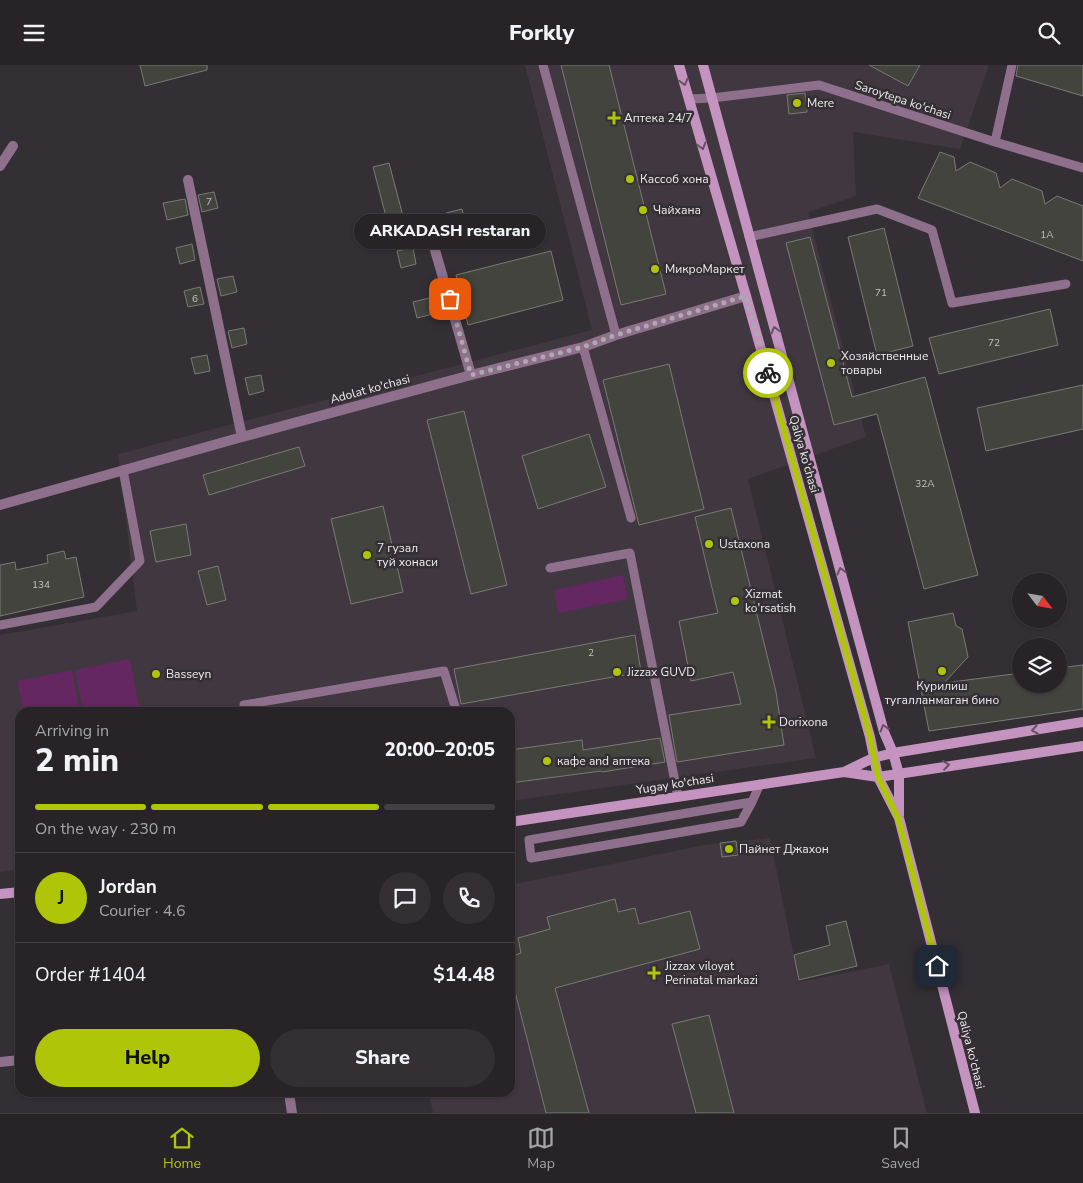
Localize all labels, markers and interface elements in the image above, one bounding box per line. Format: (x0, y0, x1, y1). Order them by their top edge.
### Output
text: Forkly (509, 18, 574, 48)
icon: menu (20, 19, 48, 47)
icon: search (1035, 19, 1063, 47)
street label: Saroytepa ko'chasi (853, 77, 953, 123)
one-way arrow (678, 78, 689, 87)
place label: Mere (807, 95, 834, 111)
marker: Mere (791, 97, 803, 109)
place label: Аптека 24/7 (624, 110, 692, 126)
marker: Аптека 24/7 (608, 112, 620, 124)
one-way arrow (697, 141, 707, 150)
place label: Кассоб хона (640, 171, 709, 187)
marker: Кассоб хона (624, 173, 636, 185)
house number: 7 (206, 195, 212, 209)
place label: Чайхана (653, 202, 701, 218)
marker: Чайхана (637, 204, 649, 216)
callout: ARKADASH restaran (354, 214, 546, 249)
text: ARKADASH restaran (370, 220, 530, 242)
house number: 1А (1040, 228, 1054, 242)
place label: МикроМаркет (665, 261, 745, 277)
marker: МикроМаркет (649, 263, 661, 275)
pin (429, 278, 471, 320)
icon: bag (436, 285, 464, 313)
house number: 71 (875, 286, 887, 300)
house number: 6 (192, 292, 198, 306)
one-way arrow (770, 327, 780, 335)
house number: 72 (988, 336, 1000, 350)
courier (743, 348, 793, 398)
place label: Хозяйственные товары (841, 348, 928, 378)
marker: Хозяйственные товары (825, 357, 837, 369)
icon: bike (754, 359, 782, 387)
street label: Adolat ko'chasi (328, 371, 412, 407)
street label: Qaliya ko'chasi (785, 413, 823, 495)
house number: 32А (915, 477, 935, 491)
place label: Ustaxona (719, 536, 770, 552)
marker: Ustaxona (703, 538, 715, 550)
place label: 7 гузал туй хонаси (377, 540, 438, 570)
marker: 7 гузал туй хонаси (361, 549, 373, 561)
one-way arrow (836, 568, 846, 576)
north arrow (1012, 573, 1068, 627)
map controls (1012, 573, 1067, 693)
house number: 134 (32, 578, 50, 592)
place label: Xizmat ko'rsatish (745, 586, 796, 616)
marker: Xizmat ko'rsatish (729, 595, 741, 607)
button: layers (1012, 638, 1067, 693)
house number: 2 (588, 646, 594, 660)
place label: Jizzax GUVD (626, 664, 695, 680)
marker: Курилиш тугалланмаган бино (936, 665, 948, 677)
place label: Basseyn (166, 666, 211, 682)
marker: Jizzax GUVD (611, 666, 623, 678)
marker: Basseyn (150, 668, 162, 680)
place label: Курилиш тугалланмаган бино (885, 678, 999, 708)
place label: Dorixona (779, 714, 828, 730)
marker: Dorixona (763, 716, 775, 728)
text: Arriving in (35, 720, 109, 742)
one-way arrow (879, 724, 889, 733)
one-way arrow (1031, 724, 1039, 734)
text: 20:00–20:05 (384, 737, 495, 763)
text: 2 min (35, 739, 119, 782)
place label: кафе and аптека (557, 753, 650, 769)
marker: кафе and аптека (541, 755, 553, 767)
one-way arrow (943, 760, 951, 771)
street label: Yugay ko'chasi (634, 770, 715, 798)
text: On the way · 230 m (35, 818, 176, 840)
place label: Пайнет Джахон (739, 841, 829, 857)
marker: Пайнет Джахон (723, 843, 735, 855)
button: chat (379, 872, 431, 924)
button: phone (443, 872, 495, 924)
text: Jordan (99, 874, 157, 900)
text: J (58, 885, 64, 911)
text: Courier · 4.6 (99, 900, 185, 922)
pin (916, 945, 958, 987)
icon: home (923, 952, 951, 980)
place label: Jizzax viloyat Perinatal markazi (664, 958, 758, 988)
text: Order #1404 (35, 962, 146, 988)
text: $14.48 (433, 962, 495, 988)
marker: Jizzax viloyat Perinatal markazi (647, 966, 661, 980)
street label: Qaliya ko'chasi (954, 1009, 988, 1091)
button: Help (35, 1029, 260, 1087)
button: Share (270, 1029, 495, 1087)
tab: Home (163, 1124, 201, 1173)
tab: Map (527, 1124, 555, 1173)
tab: Saved (881, 1124, 920, 1173)

